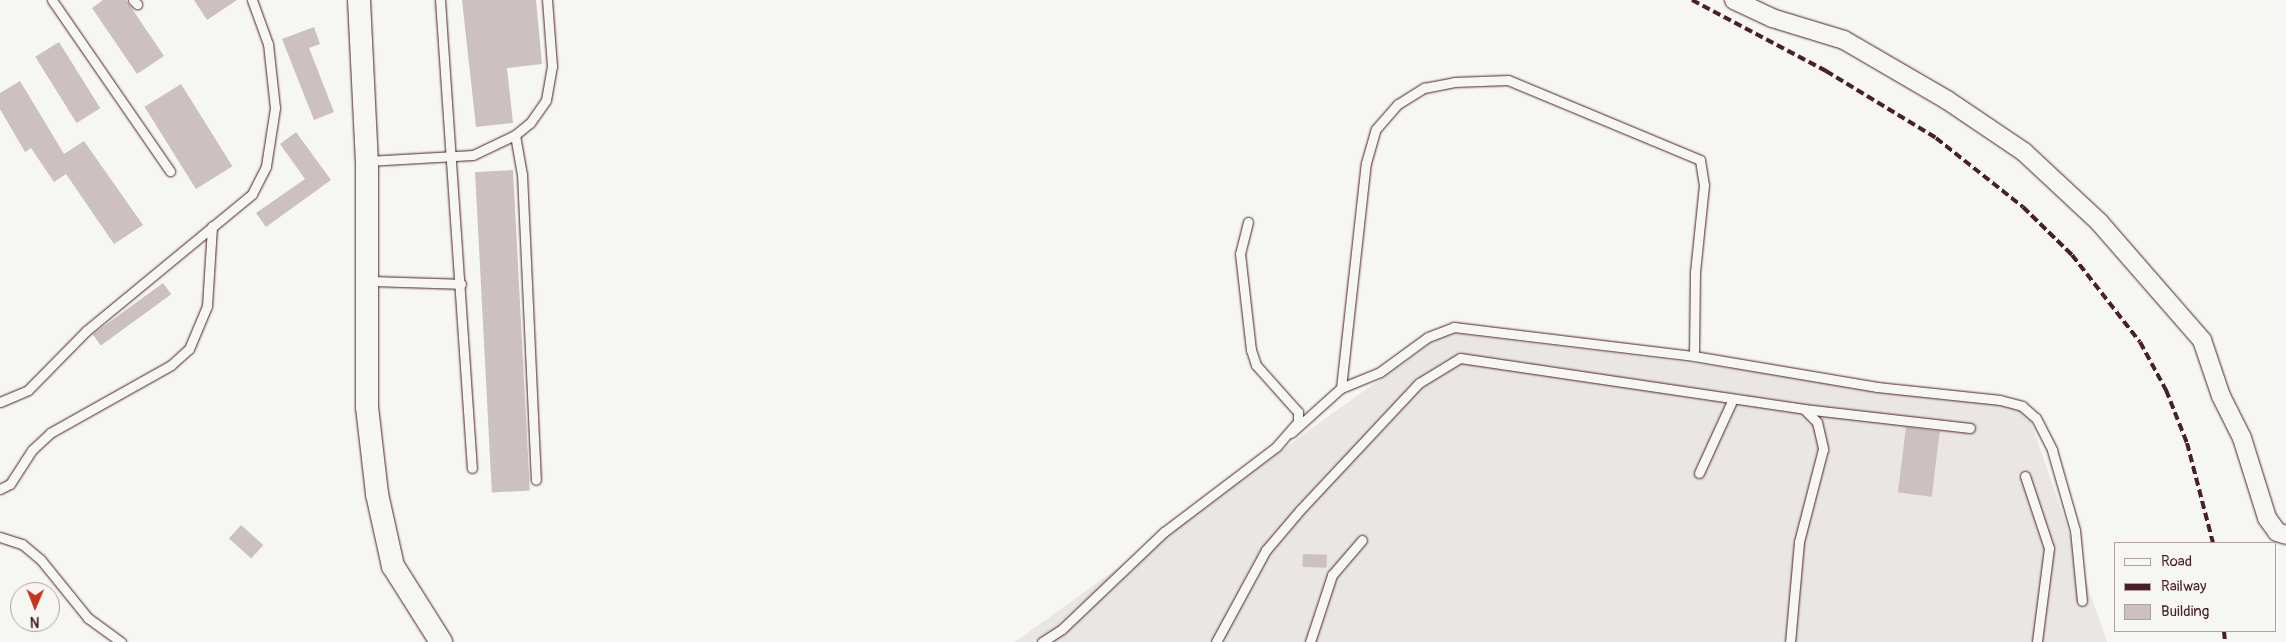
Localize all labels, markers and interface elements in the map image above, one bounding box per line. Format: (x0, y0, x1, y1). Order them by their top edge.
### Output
legend (2114, 542, 2276, 632)
text: Road (2161, 552, 2192, 571)
text: Railway (2161, 577, 2206, 596)
north arrow (10, 582, 60, 632)
text: Building (2161, 602, 2209, 621)
text: N (30, 613, 40, 630)

